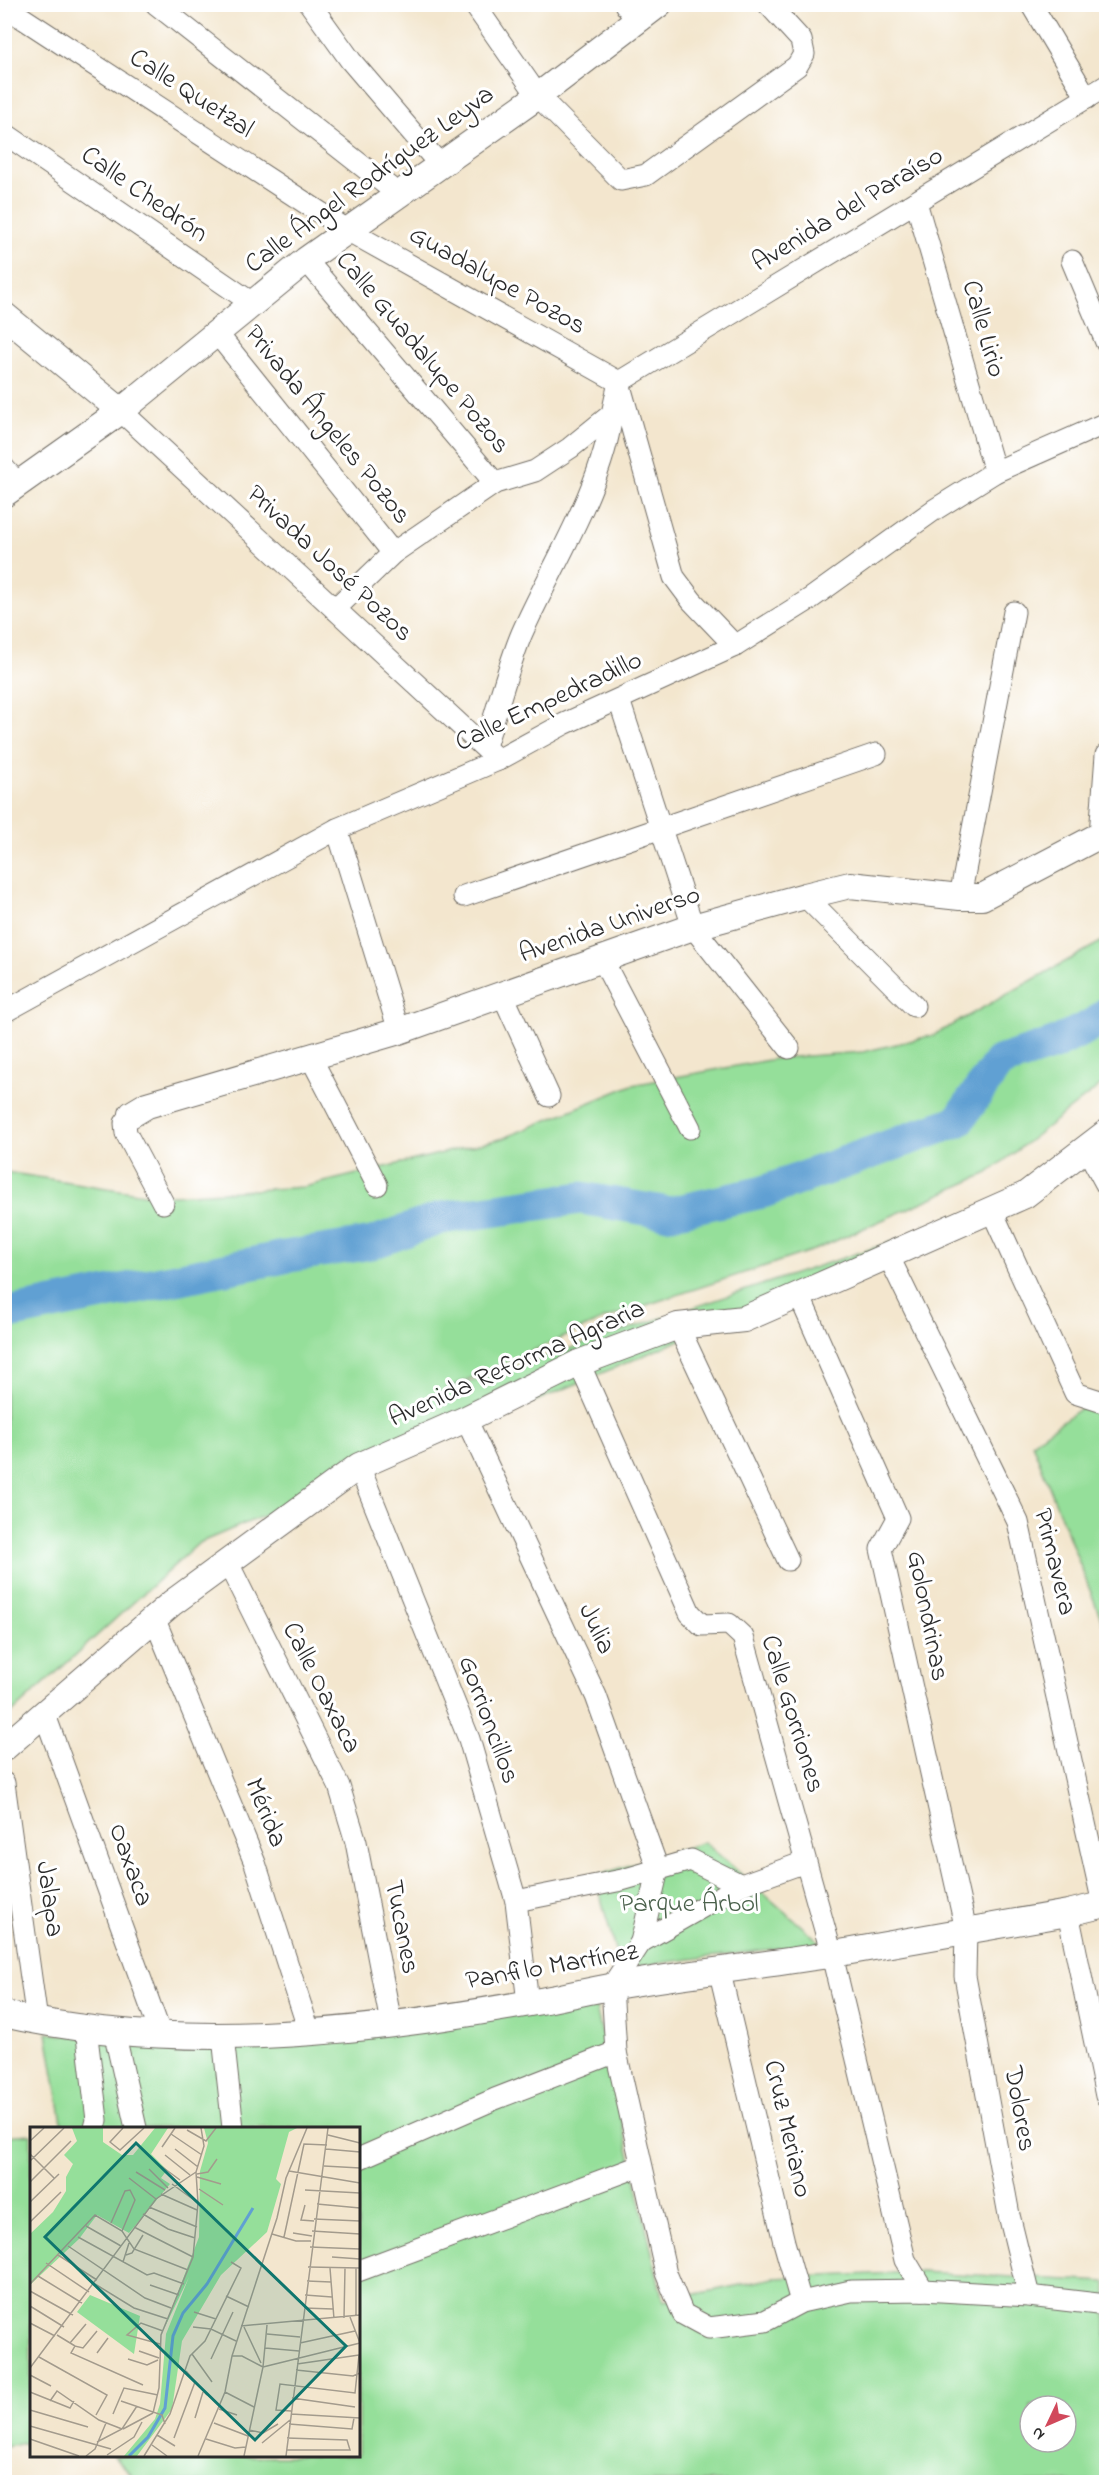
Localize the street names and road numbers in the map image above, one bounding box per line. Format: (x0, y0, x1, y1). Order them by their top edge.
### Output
street label: Calle Quetzal (121, 39, 261, 149)
street label: Calle Ángel Rodríguez Leyva (237, 76, 503, 284)
street label: Calle Chedrón (72, 137, 216, 253)
street label: Avenida del Paraíso (745, 137, 951, 283)
street label: Guadalupe Pozos (401, 216, 593, 346)
street label: Calle Guadalupe Pozos (325, 243, 519, 463)
street label: Calle Lirio (951, 276, 1015, 382)
street label: Privada Ángeles Pozos (234, 317, 420, 533)
street label: Privada José Pozos (237, 476, 421, 652)
street label: Calle Empedradillo (449, 641, 649, 763)
street label: Avenida Universo (514, 876, 706, 974)
street label: Avenida Reforma Agraria (383, 1290, 651, 1438)
street label: Primavera (1022, 1504, 1086, 1620)
street label: Golondrinas (895, 1547, 959, 1685)
street label: Julia (567, 1597, 625, 1661)
street label: Calle Oaxaca (271, 1615, 371, 1761)
street label: Calle Gorriones (750, 1630, 834, 1798)
street label: Gorrioncillos (447, 1651, 529, 1789)
street label: Mérida (234, 1773, 296, 1853)
street label: Oaxaca (97, 1818, 163, 1912)
street label: Jalapa (24, 1859, 74, 1939)
street label: Tucanes (373, 1877, 429, 1977)
street label: Panfilo Martínez (463, 1933, 642, 2001)
street label: Cruz Meriano (752, 2056, 822, 2202)
street label: Dolores (992, 2062, 1046, 2155)

